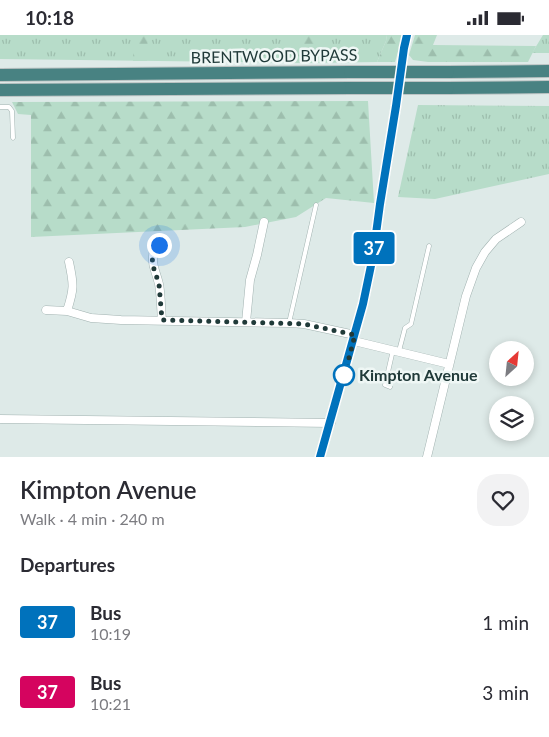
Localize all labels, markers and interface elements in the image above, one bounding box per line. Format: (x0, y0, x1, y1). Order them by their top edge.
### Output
text: 10:18 (25, 6, 74, 29)
street label: BRENTWOOD BYPASS (191, 45, 357, 66)
line badge: 37 (352, 232, 396, 264)
your location (147, 233, 172, 258)
text: 37 (364, 237, 384, 259)
north arrow (489, 341, 534, 386)
map controls (489, 341, 534, 441)
marker: Kimpton Avenue (333, 364, 355, 386)
place label: Kimpton Avenue (359, 365, 478, 384)
button: layers (489, 396, 534, 441)
button: heart (477, 474, 529, 526)
text: Kimpton Avenue (20, 475, 197, 504)
text: Walk · 4 min · 240 m (20, 509, 165, 528)
text: Departures (20, 553, 115, 576)
text: Bus (90, 601, 121, 624)
text: 37 (37, 611, 58, 633)
text: 1 min (482, 611, 529, 634)
text: 10:19 (90, 624, 131, 643)
text: Bus (90, 671, 121, 694)
text: 37 (37, 681, 58, 703)
text: 3 min (482, 681, 529, 704)
text: 10:21 (90, 694, 131, 713)

